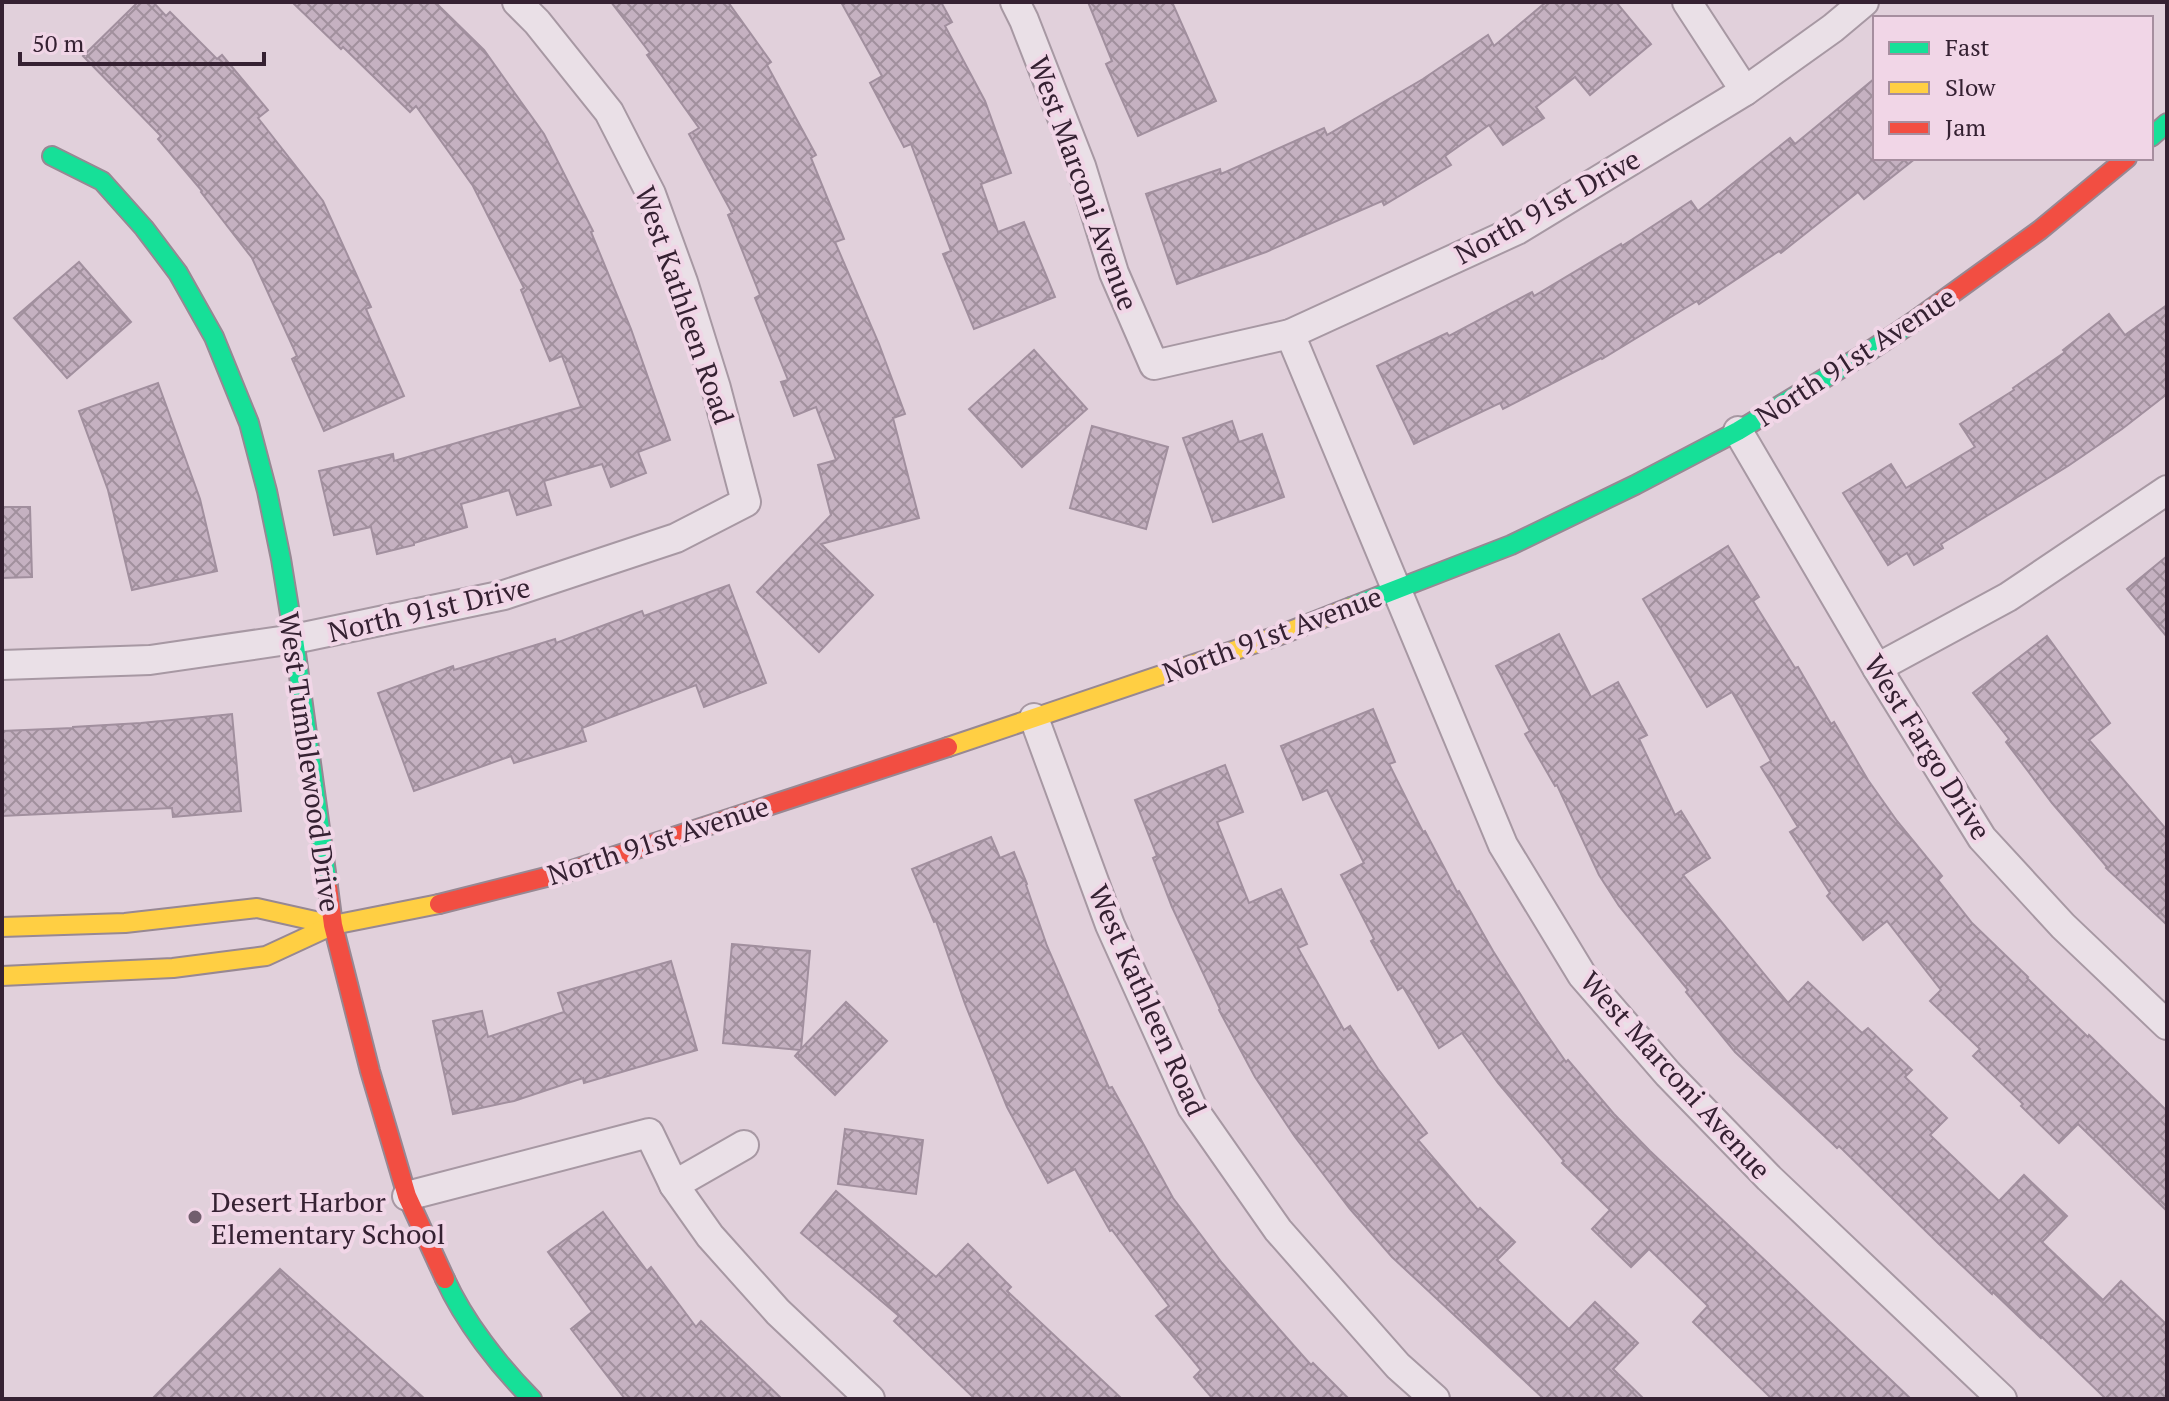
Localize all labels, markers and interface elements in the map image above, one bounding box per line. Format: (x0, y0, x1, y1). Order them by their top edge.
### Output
scale bar (20, 16, 264, 66)
legend (1873, 16, 2153, 160)
text: 50 m (32, 27, 84, 59)
text: Fast (1945, 31, 1990, 63)
street label: West Marconi Avenue (1021, 51, 1147, 315)
text: Slow (1945, 71, 1996, 103)
text: Jam (1945, 111, 1986, 143)
street label: North 91st Drive (1448, 140, 1646, 272)
street label: West Kathleen Road (627, 181, 743, 429)
street label: North 91st Avenue (1748, 278, 1962, 434)
street label: North 91st Drive (324, 568, 534, 650)
street label: North 91st Avenue (1157, 577, 1387, 691)
street label: West Tumblewood Drive (271, 610, 349, 914)
street label: West Fargo Drive (1856, 647, 2000, 847)
street label: North 91st Avenue (543, 787, 773, 893)
street label: West Kathleen Road (1080, 879, 1216, 1121)
street label: West Marconi Avenue (1573, 963, 1779, 1187)
place label: Desert Harbor Elementary School (211, 1183, 445, 1252)
marker: Desert Harbor Elementary School (186, 1208, 204, 1226)

